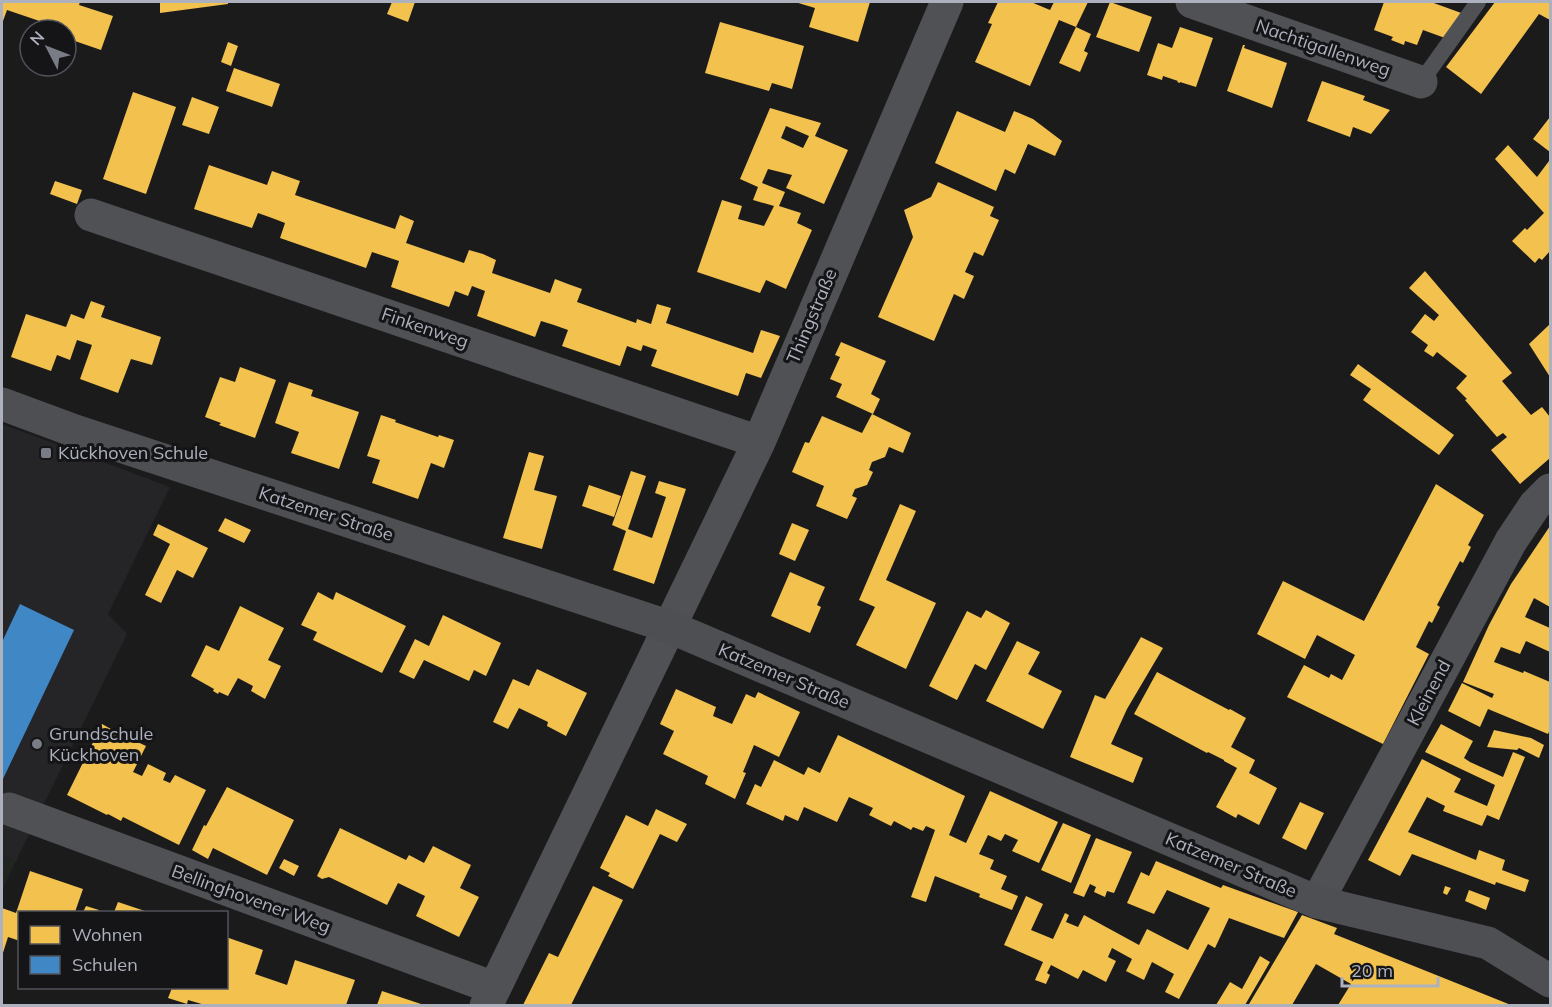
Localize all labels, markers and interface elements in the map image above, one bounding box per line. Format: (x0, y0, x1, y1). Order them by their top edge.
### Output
street label: Nachtigallenweg (1253, 14, 1394, 81)
north arrow (18, 18, 78, 78)
text: N (25, 27, 48, 49)
street label: Thingstraße (781, 265, 842, 367)
street label: Finkenweg (379, 302, 472, 353)
place label: Kückhoven Schule (58, 441, 208, 464)
marker: Kückhoven Schule (39, 446, 53, 460)
street label: Katzemer Straße (256, 481, 396, 546)
street label: Katzemer Straße (715, 638, 853, 714)
street label: Kleinend (1402, 656, 1455, 730)
place label: Grundschule Kückhoven (49, 722, 153, 766)
marker: Grundschule Kückhoven (30, 737, 44, 751)
street label: Katzemer Straße (1162, 827, 1300, 903)
street label: Bellinghovener Weg (169, 859, 334, 938)
legend (18, 911, 228, 989)
text: Wohnen (72, 923, 143, 946)
scale bar (1342, 950, 1438, 988)
text: Schulen (72, 953, 138, 976)
text: 20 m (1351, 959, 1393, 982)

